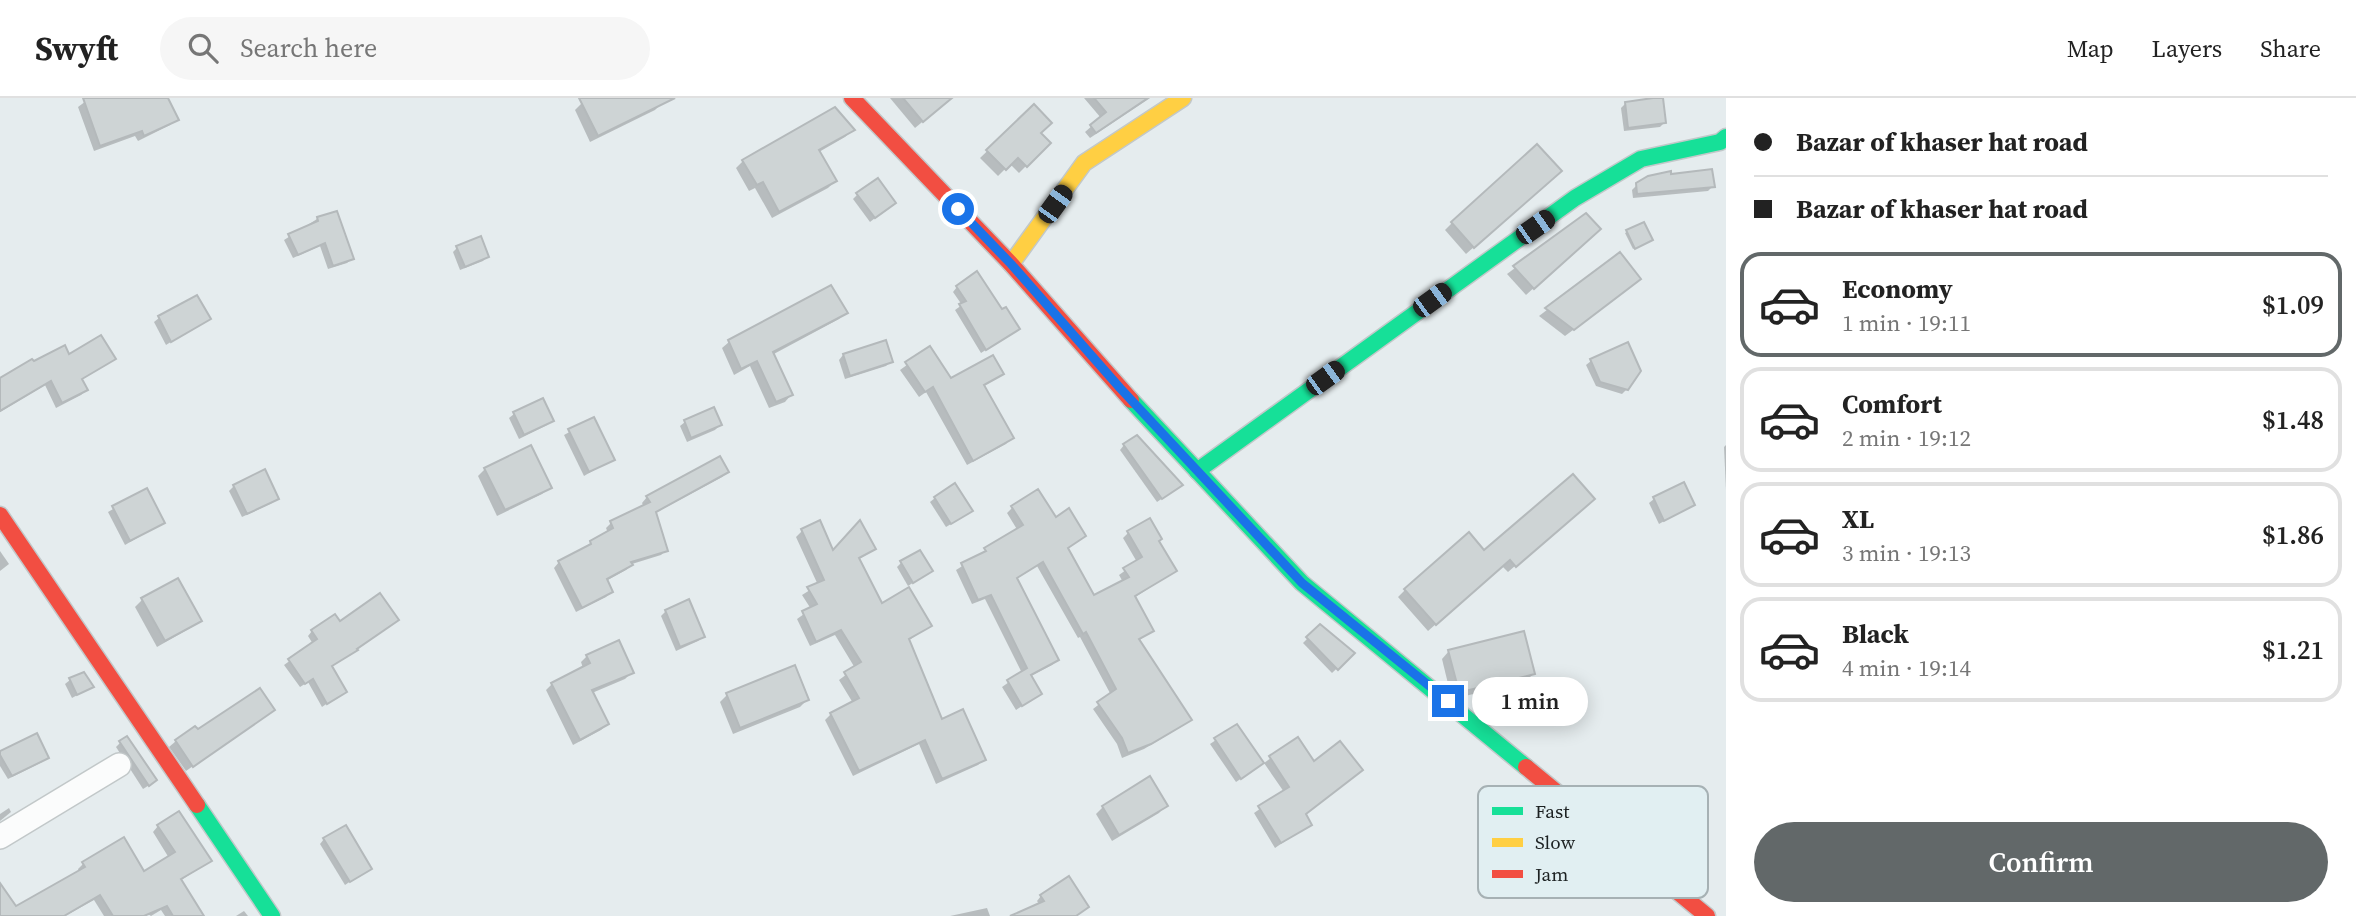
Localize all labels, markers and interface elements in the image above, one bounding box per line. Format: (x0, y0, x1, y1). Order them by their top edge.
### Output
search box (160, 17, 650, 80)
text: Swyft (35, 26, 118, 71)
icon: search (184, 29, 222, 67)
text: Search here (240, 30, 377, 66)
text: Map (2067, 32, 2114, 65)
text: Layers (2152, 32, 2222, 65)
text: Share (2260, 32, 2321, 65)
text: Bazar of khaser hat road (1796, 124, 2088, 160)
car (1035, 181, 1076, 227)
text: Bazar of khaser hat road (1796, 191, 2088, 227)
route start (942, 193, 974, 225)
car (1512, 206, 1559, 248)
text: Economy (1842, 271, 1953, 307)
icon: car (1758, 273, 1821, 336)
car (1409, 279, 1456, 321)
text: $1.09 (2262, 287, 2324, 323)
text: 1 min · 19:11 (1842, 307, 1971, 339)
car (1302, 357, 1349, 399)
text: Comfort (1842, 386, 1942, 422)
icon: car (1758, 388, 1821, 451)
text: $1.48 (2262, 402, 2324, 438)
text: 2 min · 19:12 (1842, 422, 1971, 454)
text: XL (1842, 501, 1874, 537)
icon: car (1758, 503, 1821, 566)
text: $1.86 (2262, 517, 2324, 553)
text: 3 min · 19:13 (1842, 537, 1971, 569)
text: Black (1842, 616, 1909, 652)
icon: car (1758, 618, 1821, 681)
text: $1.21 (2262, 632, 2324, 668)
text: 4 min · 19:14 (1842, 652, 1971, 684)
callout: 1 min (1472, 676, 1588, 726)
route end (1432, 685, 1464, 717)
text: 1 min (1500, 685, 1560, 717)
legend (1478, 786, 1708, 898)
text: Fast (1535, 798, 1570, 824)
button: Confirm (1754, 822, 2328, 902)
text: Slow (1535, 829, 1576, 855)
text: Jam (1534, 861, 1568, 887)

